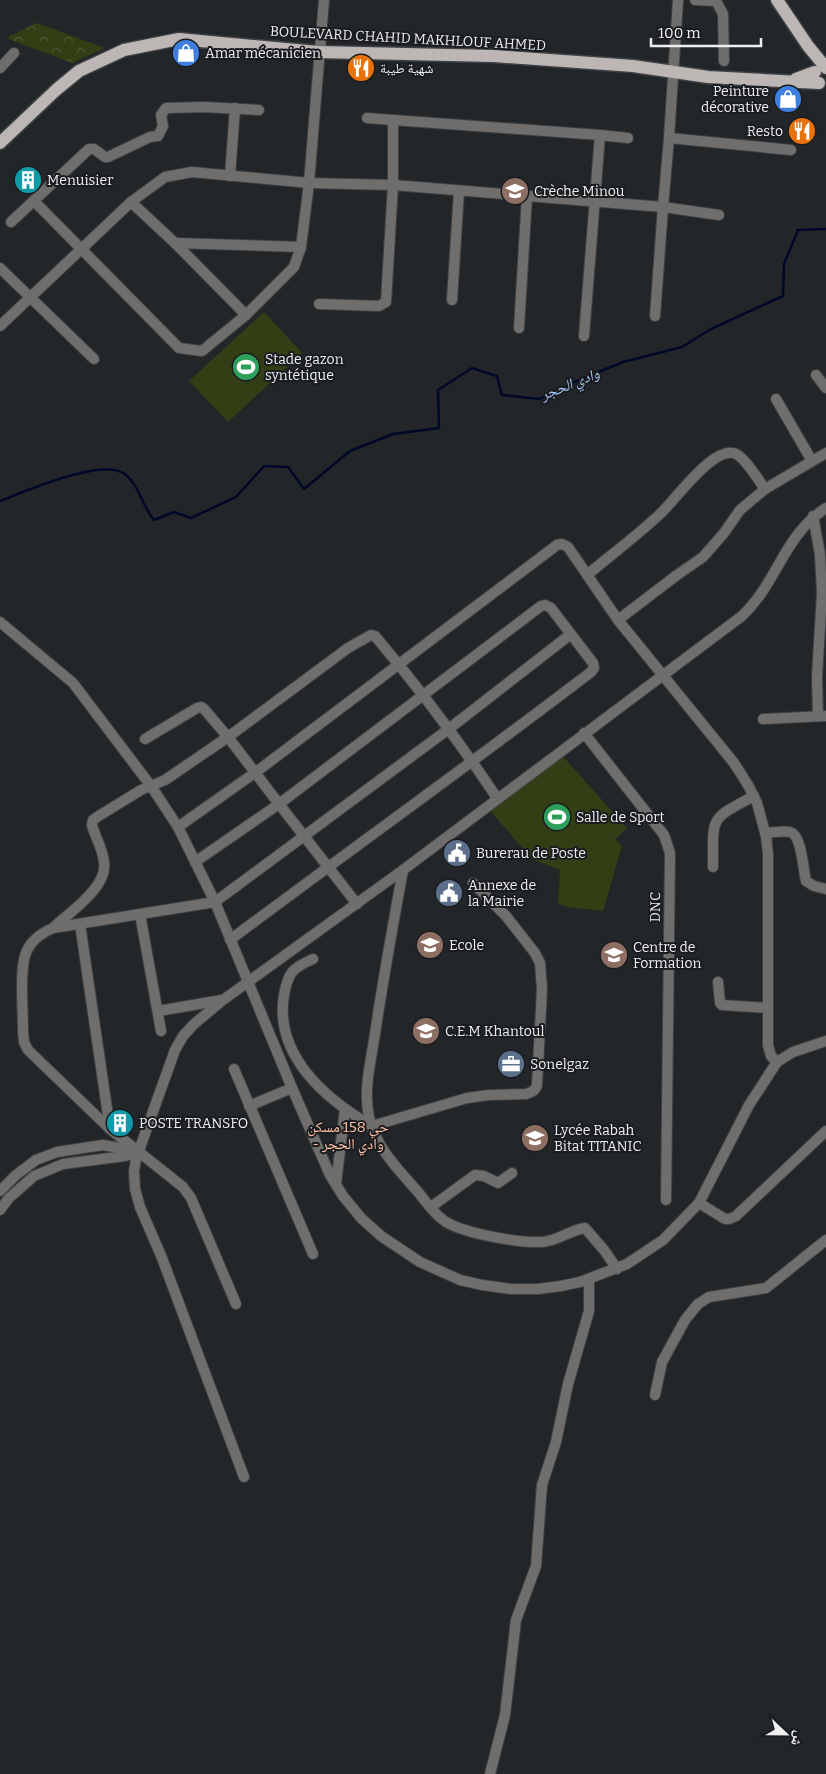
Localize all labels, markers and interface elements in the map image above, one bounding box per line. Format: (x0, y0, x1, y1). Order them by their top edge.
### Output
scale bar (651, 15, 761, 47)
street label: BOULEVARD CHAHID MAKHLOUF AHMED (269, 23, 546, 54)
text: 100 m (658, 24, 701, 42)
shop icon: Amar mécanicien (171, 38, 201, 68)
place label: Amar mécanicien (205, 45, 321, 62)
restaurant icon: شهية طيبة (346, 53, 376, 83)
place label: شهية طيبة (380, 60, 433, 77)
place label: Peinture décorative (701, 83, 769, 116)
shop icon: Peinture décorative (773, 84, 803, 114)
restaurant icon: Resto (787, 116, 817, 146)
place label: Resto (747, 123, 783, 140)
building icon: Menuisier (13, 165, 43, 195)
place label: Menuisier (47, 172, 113, 189)
school or university icon: Crèche Minou (500, 176, 530, 206)
place label: Crèche Minou (534, 183, 625, 200)
place label: Stade gazon syntétique (265, 351, 344, 384)
sports icon: Stade gazon syntétique (231, 352, 261, 382)
water label: وادي الحجر (537, 364, 603, 407)
sports icon: Salle de Sport (542, 802, 572, 832)
place label: Salle de Sport (576, 809, 665, 826)
public building icon: Burerau de Poste (442, 838, 472, 868)
place label: Burerau de Poste (476, 845, 586, 862)
place label: Annexe de la Mairie (468, 877, 536, 910)
public building icon: Annexe de la Mairie (434, 878, 464, 908)
street label: DNC (647, 892, 664, 922)
school or university icon: Ecole (415, 930, 445, 960)
place label: Ecole (449, 937, 484, 954)
place label: Centre de Formation (633, 939, 702, 972)
school or university icon: Centre de Formation (599, 940, 629, 970)
school or university icon: C.E.M Khantoul (411, 1016, 441, 1046)
place label: C.E.M Khantoul (445, 1023, 544, 1040)
office icon: Sonelgaz (496, 1049, 526, 1079)
place label: Sonelgaz (530, 1056, 589, 1073)
building icon: POSTE TRANSFO (105, 1108, 135, 1138)
place label: POSTE TRANSFO (139, 1115, 248, 1132)
district label: حي 158 مسكن - وادي الحجر (307, 1118, 389, 1156)
place label: Lycée Rabah Bitat TITANIC (554, 1122, 642, 1155)
school or university icon: Lycée Rabah Bitat TITANIC (520, 1123, 550, 1153)
north arrow (761, 1709, 811, 1759)
text: ش (787, 1729, 808, 1749)

